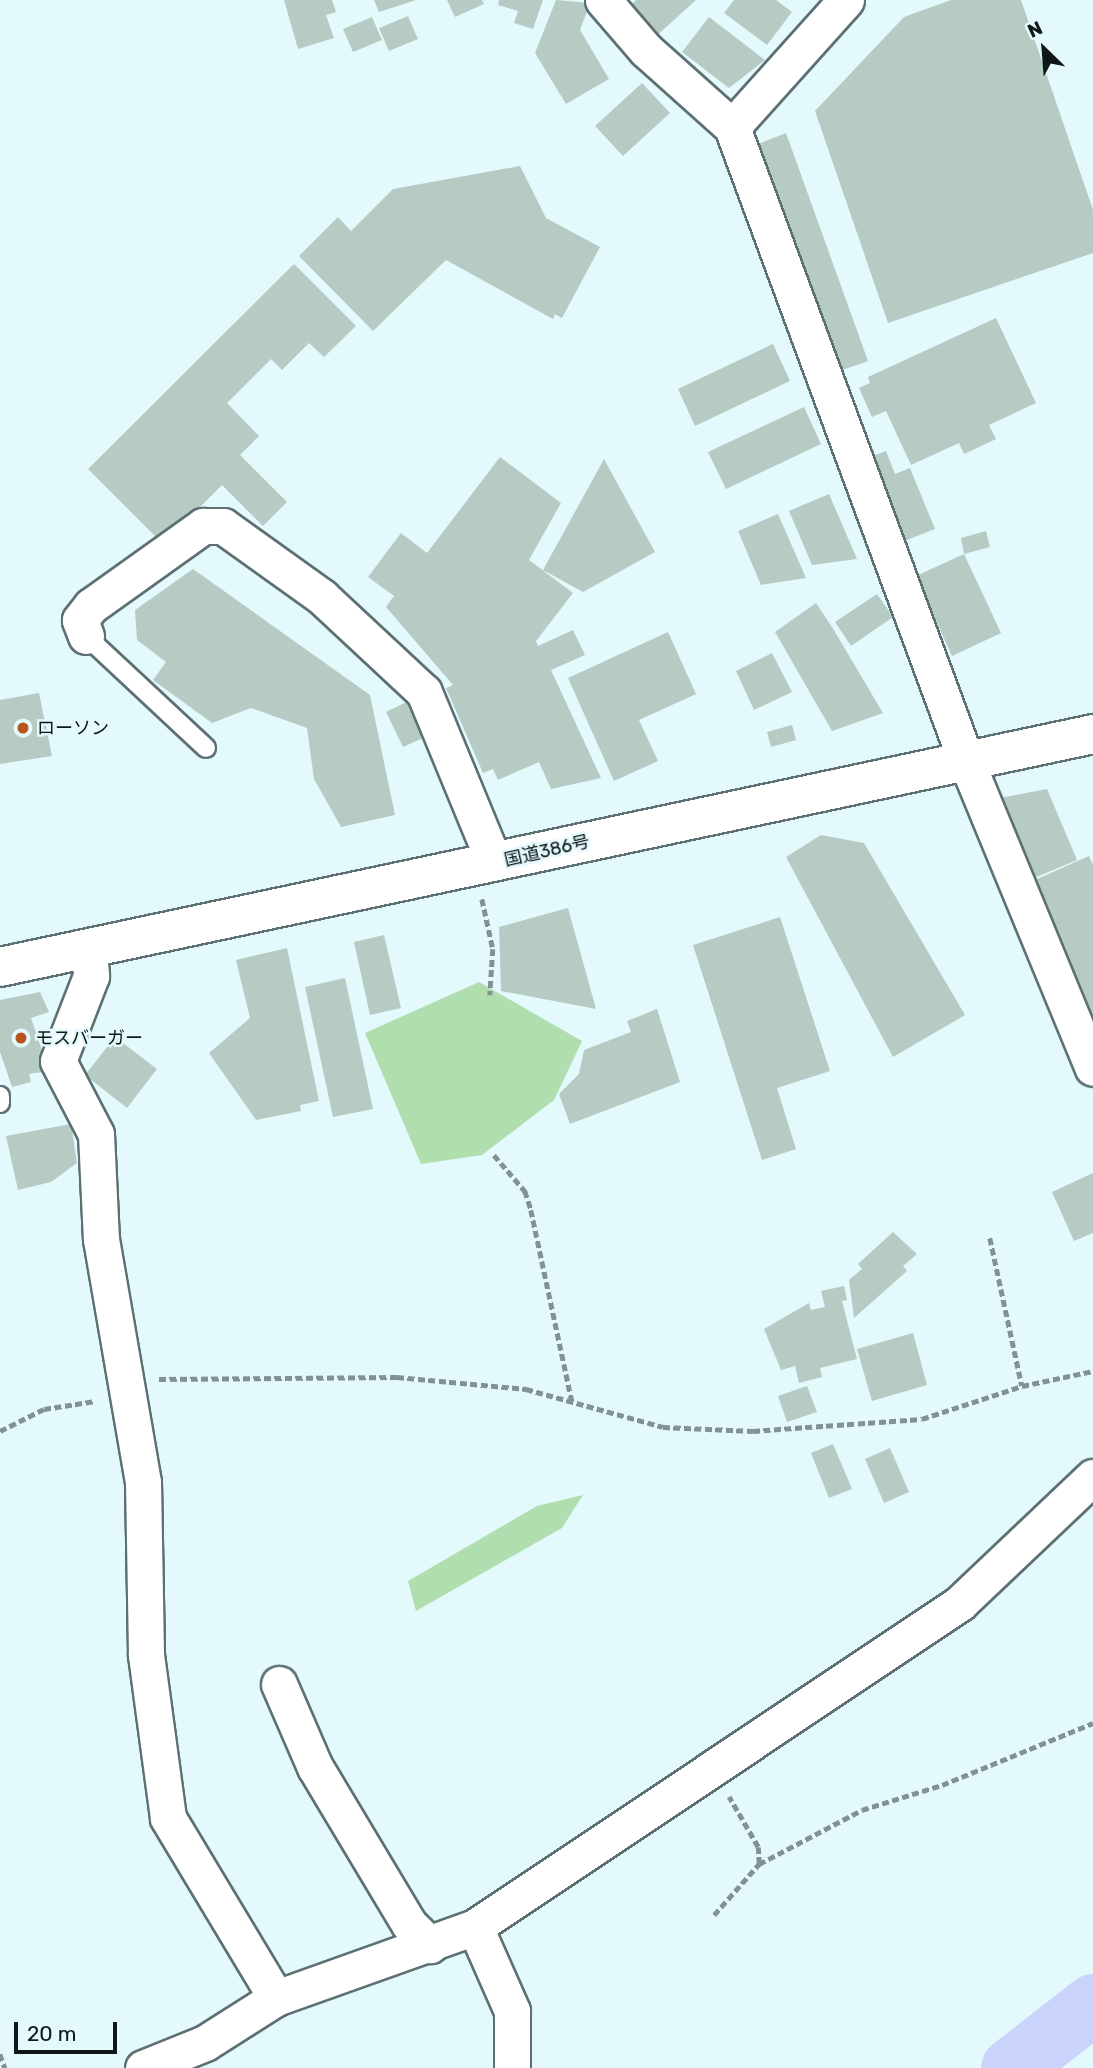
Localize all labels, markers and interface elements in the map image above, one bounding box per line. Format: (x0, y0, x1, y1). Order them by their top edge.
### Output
north arrow (1009, 14, 1079, 84)
text: N (1024, 16, 1046, 43)
place label: ローソン (37, 717, 109, 739)
marker: ローソン (15, 720, 31, 736)
street label: 国道386号 (502, 831, 592, 871)
place label: モスバーガー (35, 1027, 143, 1049)
marker: モスバーガー (13, 1030, 29, 1046)
scale bar (18, 2008, 121, 2052)
text: 20 m (27, 2021, 76, 2046)

